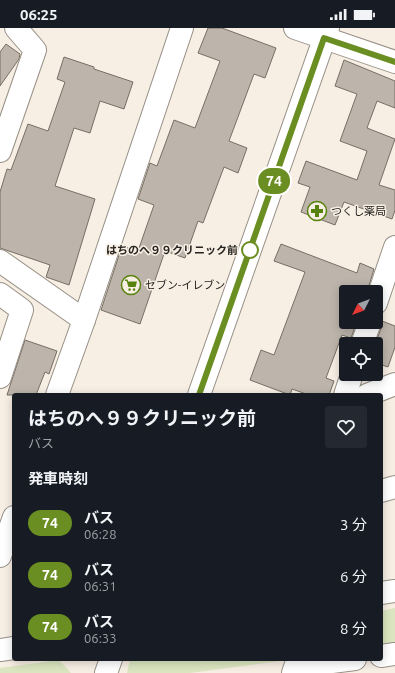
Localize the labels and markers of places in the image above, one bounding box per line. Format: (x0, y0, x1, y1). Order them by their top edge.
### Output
pharmacy icon: つくし薬局 (306, 200, 328, 222)
place label: つくし薬局 (331, 205, 386, 217)
marker: はちのへ９９クリニック前 (241, 241, 259, 259)
place label: はちのへ９９クリニック前 (106, 244, 238, 256)
supermarket icon: セブン-イレブン (120, 274, 142, 296)
place label: セブン-イレブン (145, 279, 225, 291)

